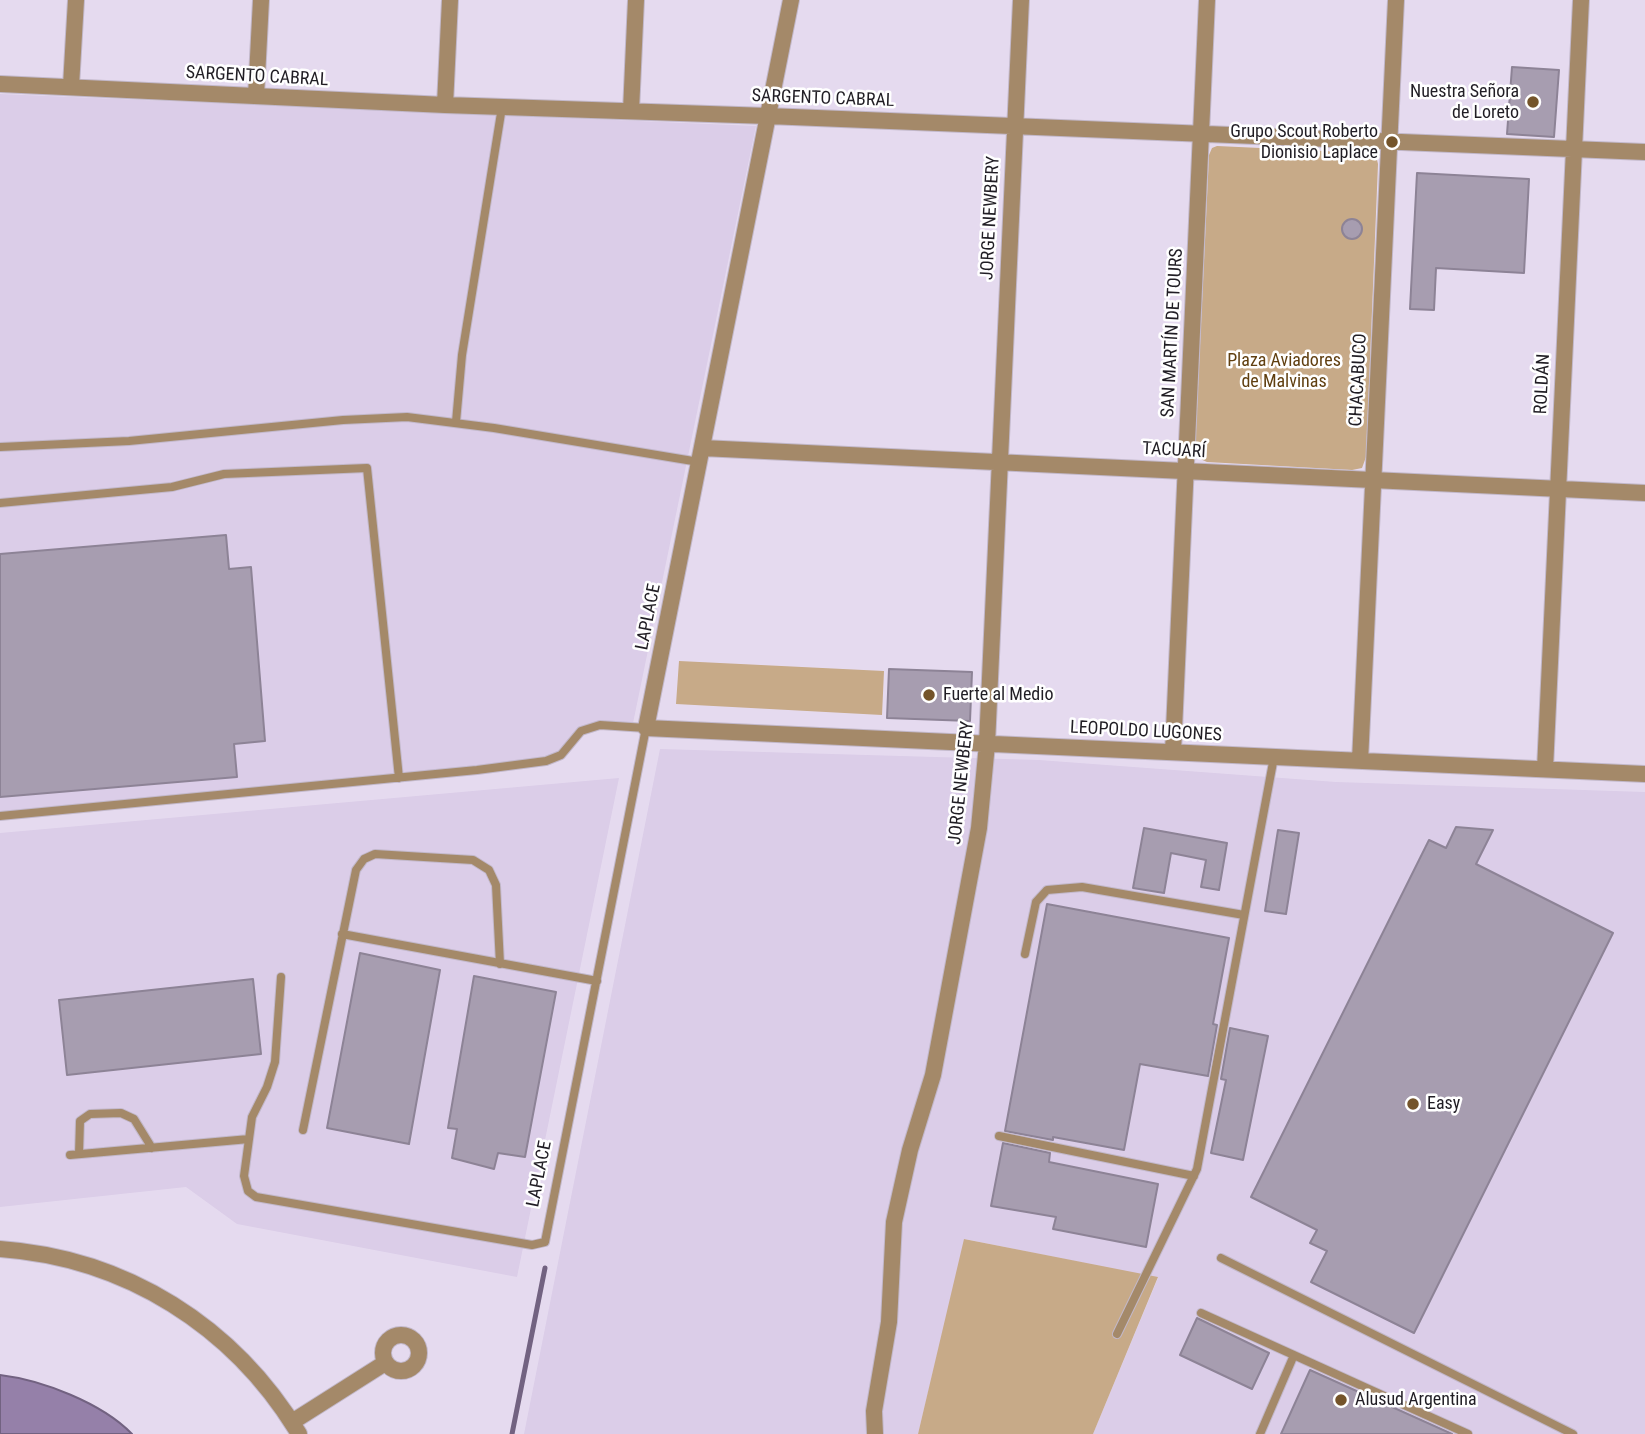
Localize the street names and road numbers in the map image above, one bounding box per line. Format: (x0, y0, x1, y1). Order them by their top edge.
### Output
street label: SARGENTO CABRAL (185, 62, 329, 92)
street label: SARGENTO CABRAL (751, 86, 895, 112)
street label: JORGE NEWBERY (977, 156, 1005, 280)
street label: SAN MARTÍN DE TOURS (1158, 248, 1188, 418)
street label: CHACABUCO (1346, 333, 1372, 427)
street label: ROLDÁN (1531, 353, 1555, 415)
street label: TACUARÍ (1142, 439, 1206, 463)
street label: LAPLACE (632, 582, 666, 652)
street label: LEOPOLDO LUGONES (1070, 717, 1222, 747)
street label: JORGE NEWBERY (945, 720, 979, 846)
street label: LAPLACE (523, 1139, 557, 1209)

